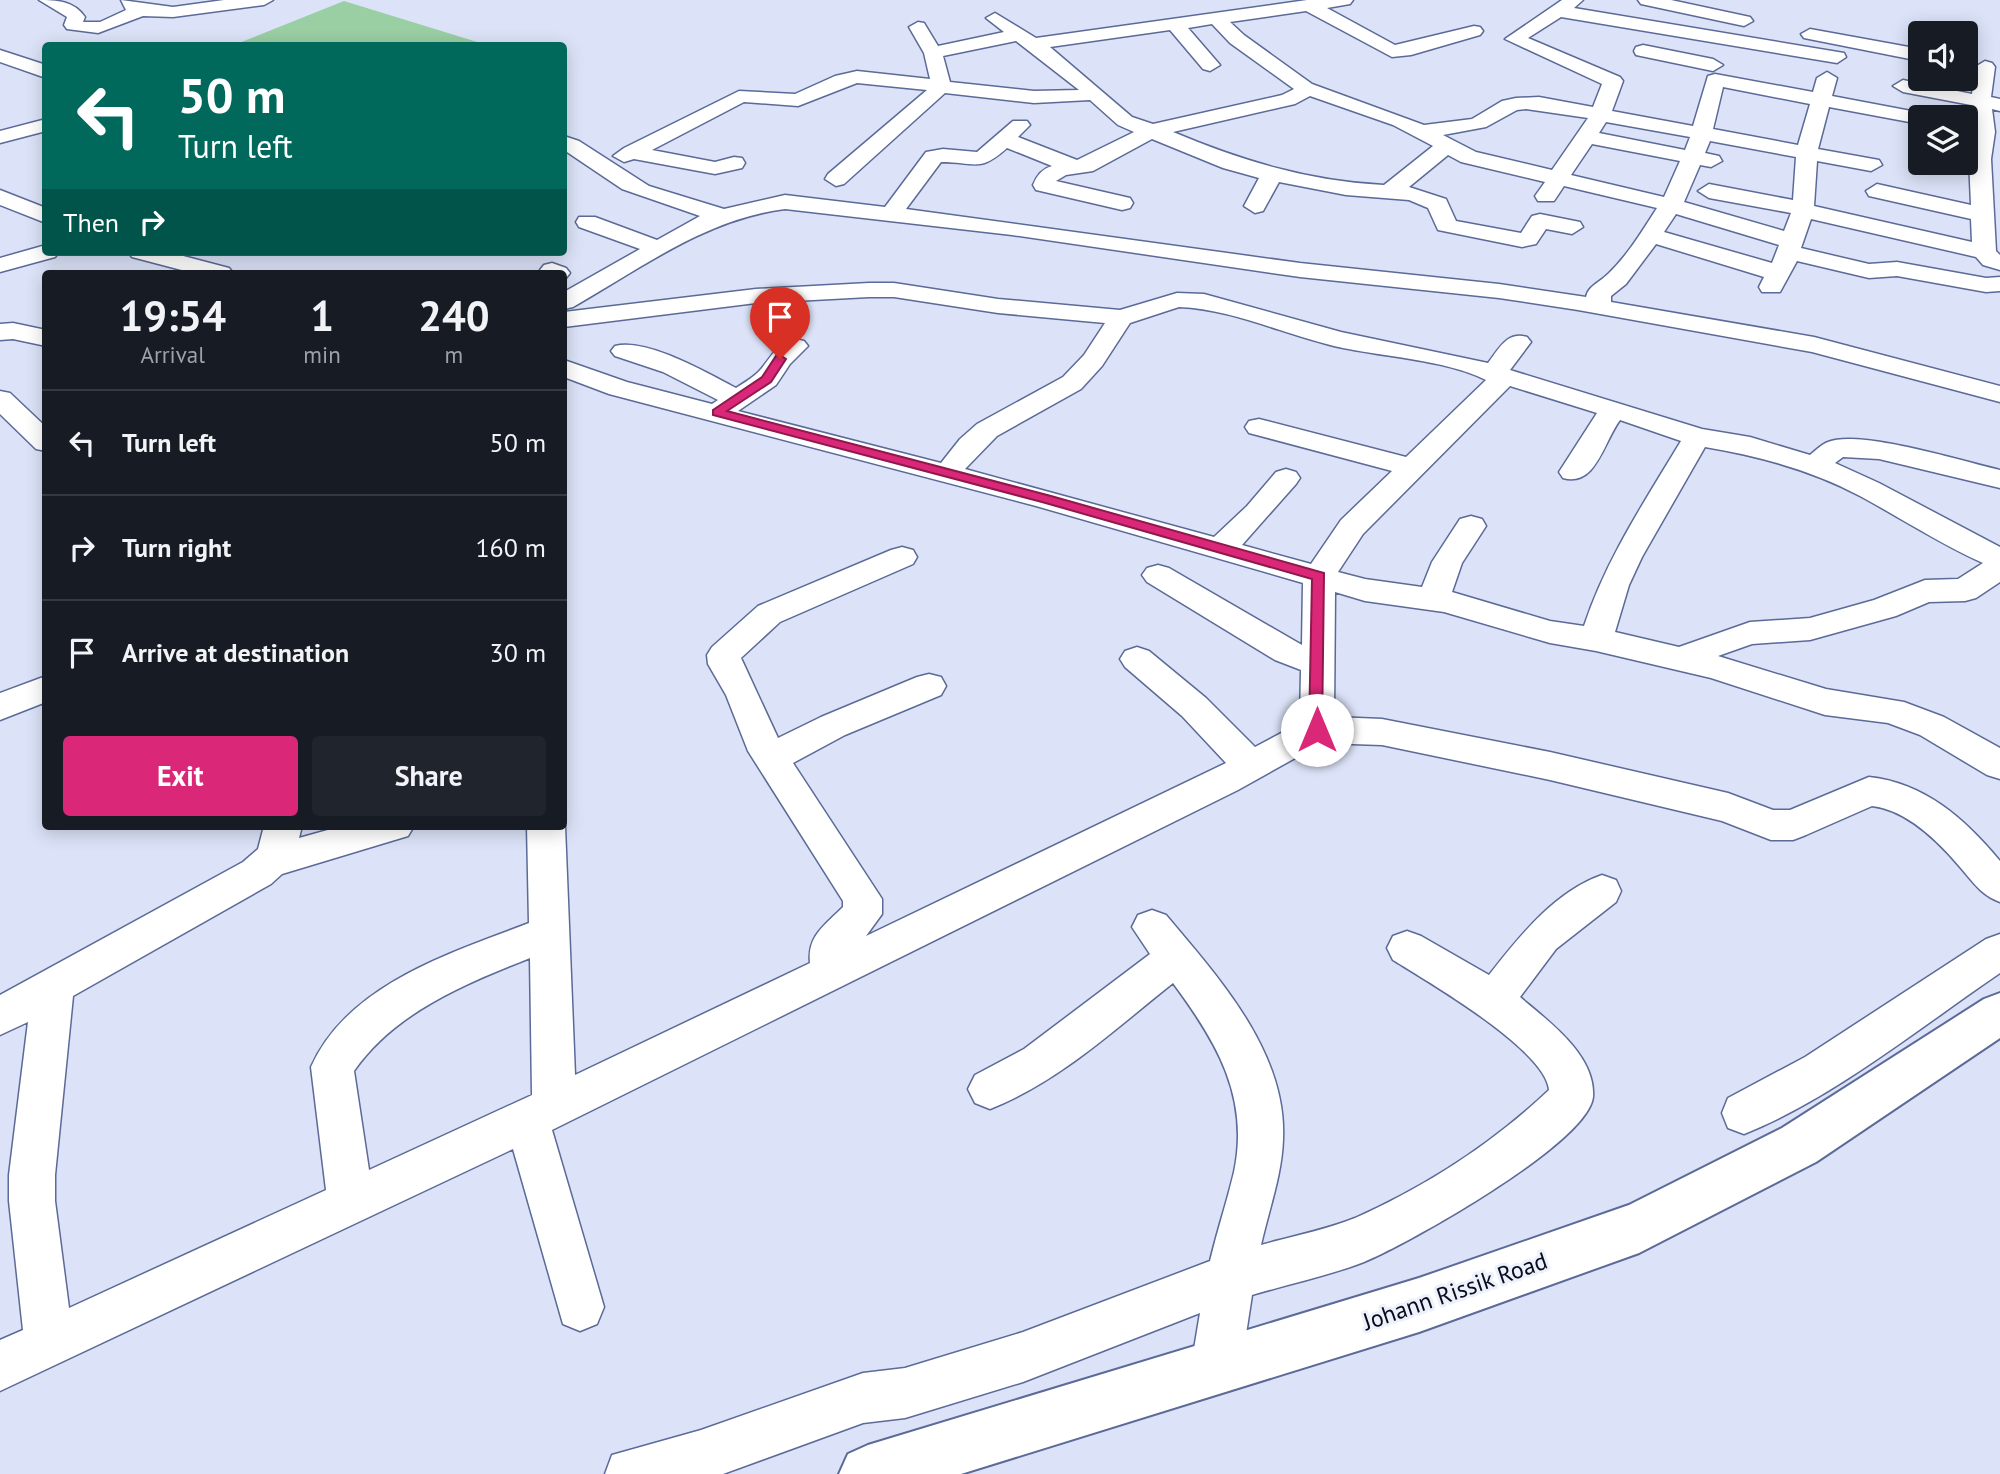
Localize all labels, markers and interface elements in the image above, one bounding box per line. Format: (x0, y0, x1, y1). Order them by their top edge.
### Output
map controls (1908, 21, 1978, 175)
button: sound (1908, 21, 1978, 91)
text: 50 m (178, 63, 285, 127)
icon: left (63, 70, 154, 161)
button: layers (1908, 105, 1978, 175)
text: Turn left (178, 125, 293, 167)
icon: right (133, 203, 171, 241)
text: Then (63, 206, 119, 239)
pin (750, 287, 810, 359)
text: 19:54 (119, 288, 226, 343)
text: 1 (310, 288, 334, 343)
text: 240 (418, 288, 490, 343)
icon: arrive (761, 298, 799, 336)
text: Arrival (140, 340, 205, 369)
text: min (303, 340, 341, 369)
text: m (445, 340, 463, 369)
icon: left (63, 424, 101, 462)
text: Turn left (122, 426, 216, 459)
text: 50 m (490, 426, 546, 459)
icon: right (63, 529, 101, 567)
text: Turn right (122, 531, 231, 564)
text: 160 m (475, 531, 546, 564)
icon: arrive (63, 634, 101, 672)
text: Arrive at destination (122, 636, 349, 669)
text: 30 m (490, 636, 546, 669)
position arrow (1280, 693, 1354, 767)
button: Exit (63, 736, 298, 816)
button: Share (312, 736, 546, 816)
street label: Johann Rissik Road (1358, 1245, 1551, 1337)

